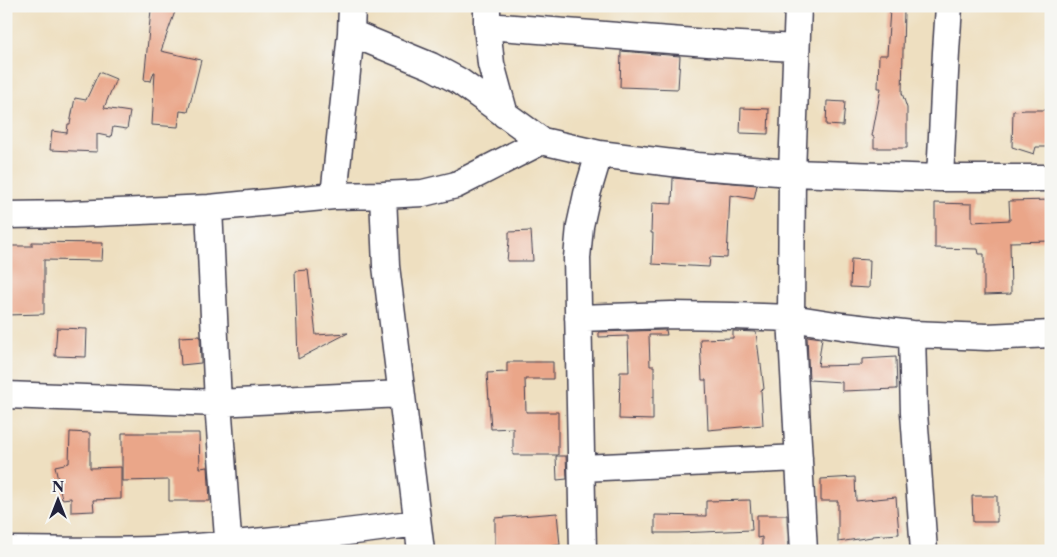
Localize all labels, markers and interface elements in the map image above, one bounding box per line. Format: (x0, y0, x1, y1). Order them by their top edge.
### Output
north arrow (32, 474, 82, 524)
text: N (52, 478, 64, 496)

